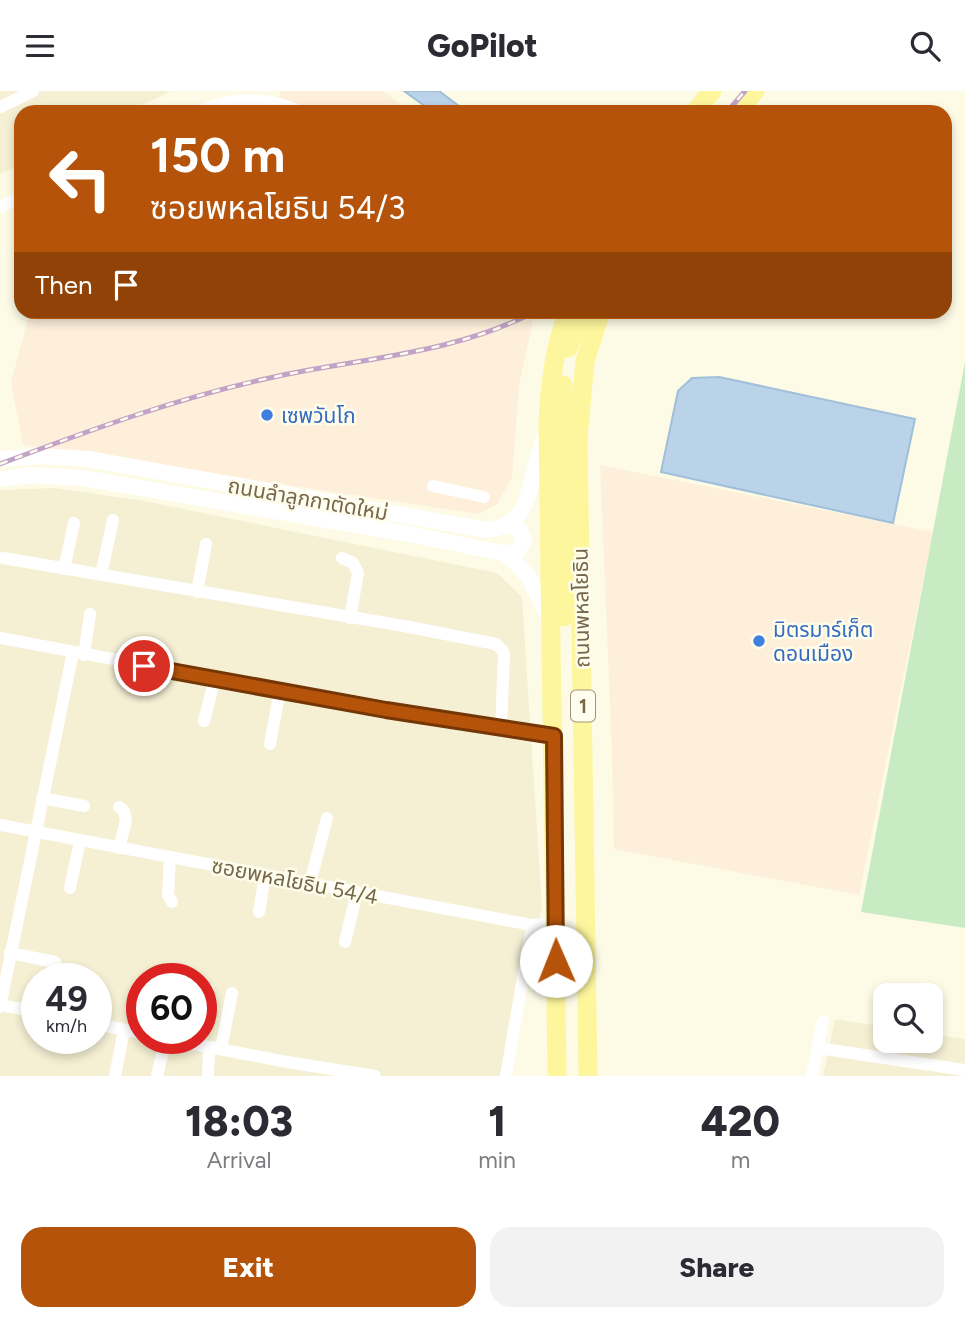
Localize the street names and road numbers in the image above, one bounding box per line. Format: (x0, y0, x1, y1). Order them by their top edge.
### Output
street label: ถนนลำลูกกาตัดใหม่ (226, 473, 390, 526)
street label: ถนนพหลโยธิน (567, 548, 595, 668)
road number: 1 (571, 691, 595, 721)
street label: ซอยพหลโยธิน 54/4 (210, 853, 380, 909)

